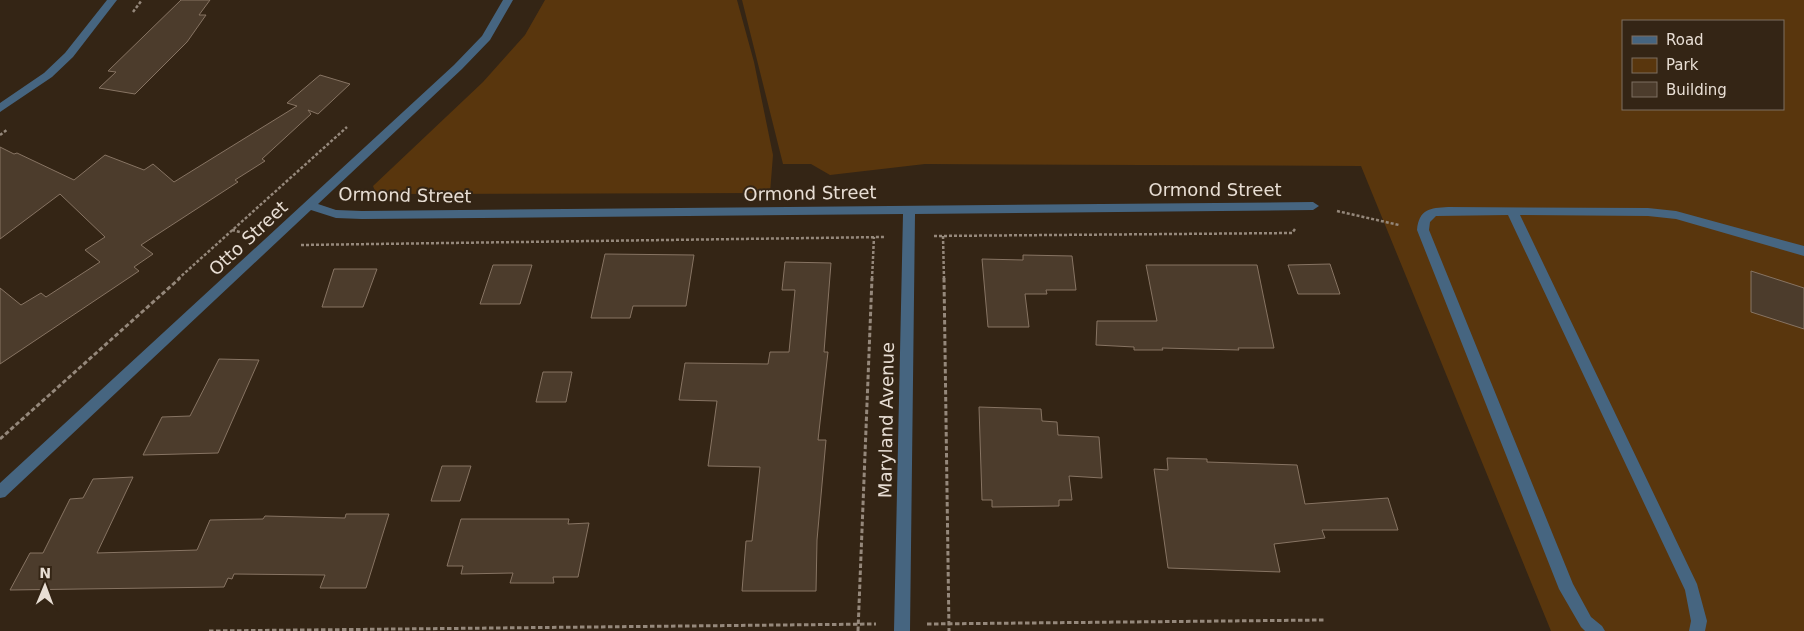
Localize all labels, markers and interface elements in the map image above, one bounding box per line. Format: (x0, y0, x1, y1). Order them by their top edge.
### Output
legend (1622, 20, 1784, 110)
text: Road (1666, 31, 1704, 49)
text: Park (1666, 56, 1699, 74)
text: Building (1666, 81, 1727, 99)
street label: Ormond Street (1148, 179, 1282, 200)
street label: Ormond Street (743, 181, 877, 205)
street label: Ormond Street (338, 183, 472, 207)
street label: Otto Street (204, 196, 292, 280)
street label: Maryland Avenue (874, 342, 898, 498)
north arrow (20, 561, 70, 611)
text: N (39, 565, 51, 581)

